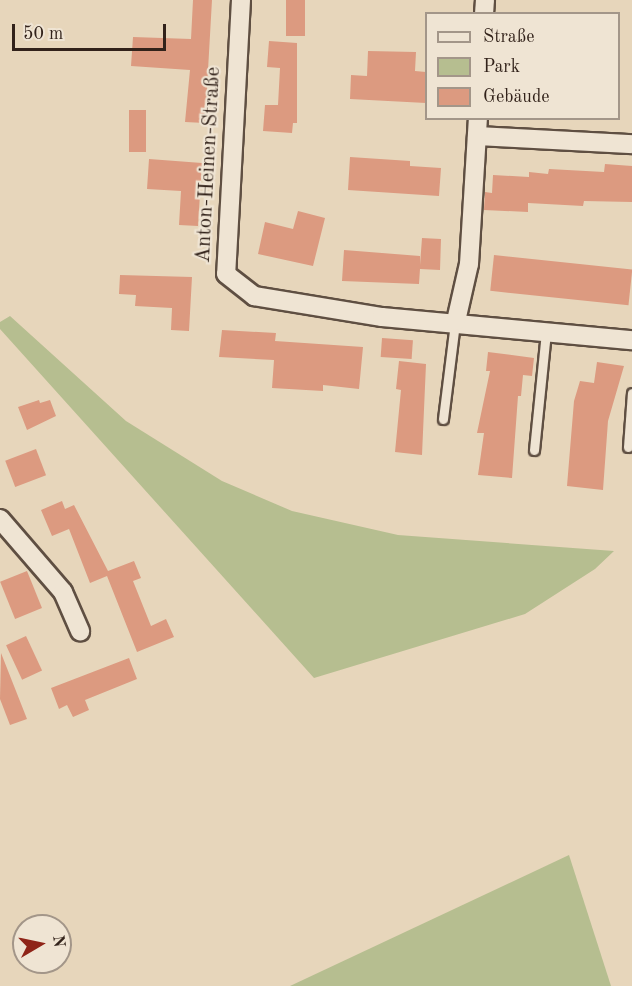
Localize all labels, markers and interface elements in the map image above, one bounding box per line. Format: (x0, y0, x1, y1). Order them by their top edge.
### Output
scale bar (15, 12, 170, 50)
legend (425, 12, 620, 120)
text: 50 m (23, 25, 63, 43)
text: Straße (483, 28, 534, 46)
text: Park (483, 58, 520, 76)
street label: Anton-Heinen-Straße (191, 66, 227, 264)
text: Gebäude (483, 88, 550, 106)
north arrow (12, 914, 72, 974)
text: N (49, 934, 67, 949)

